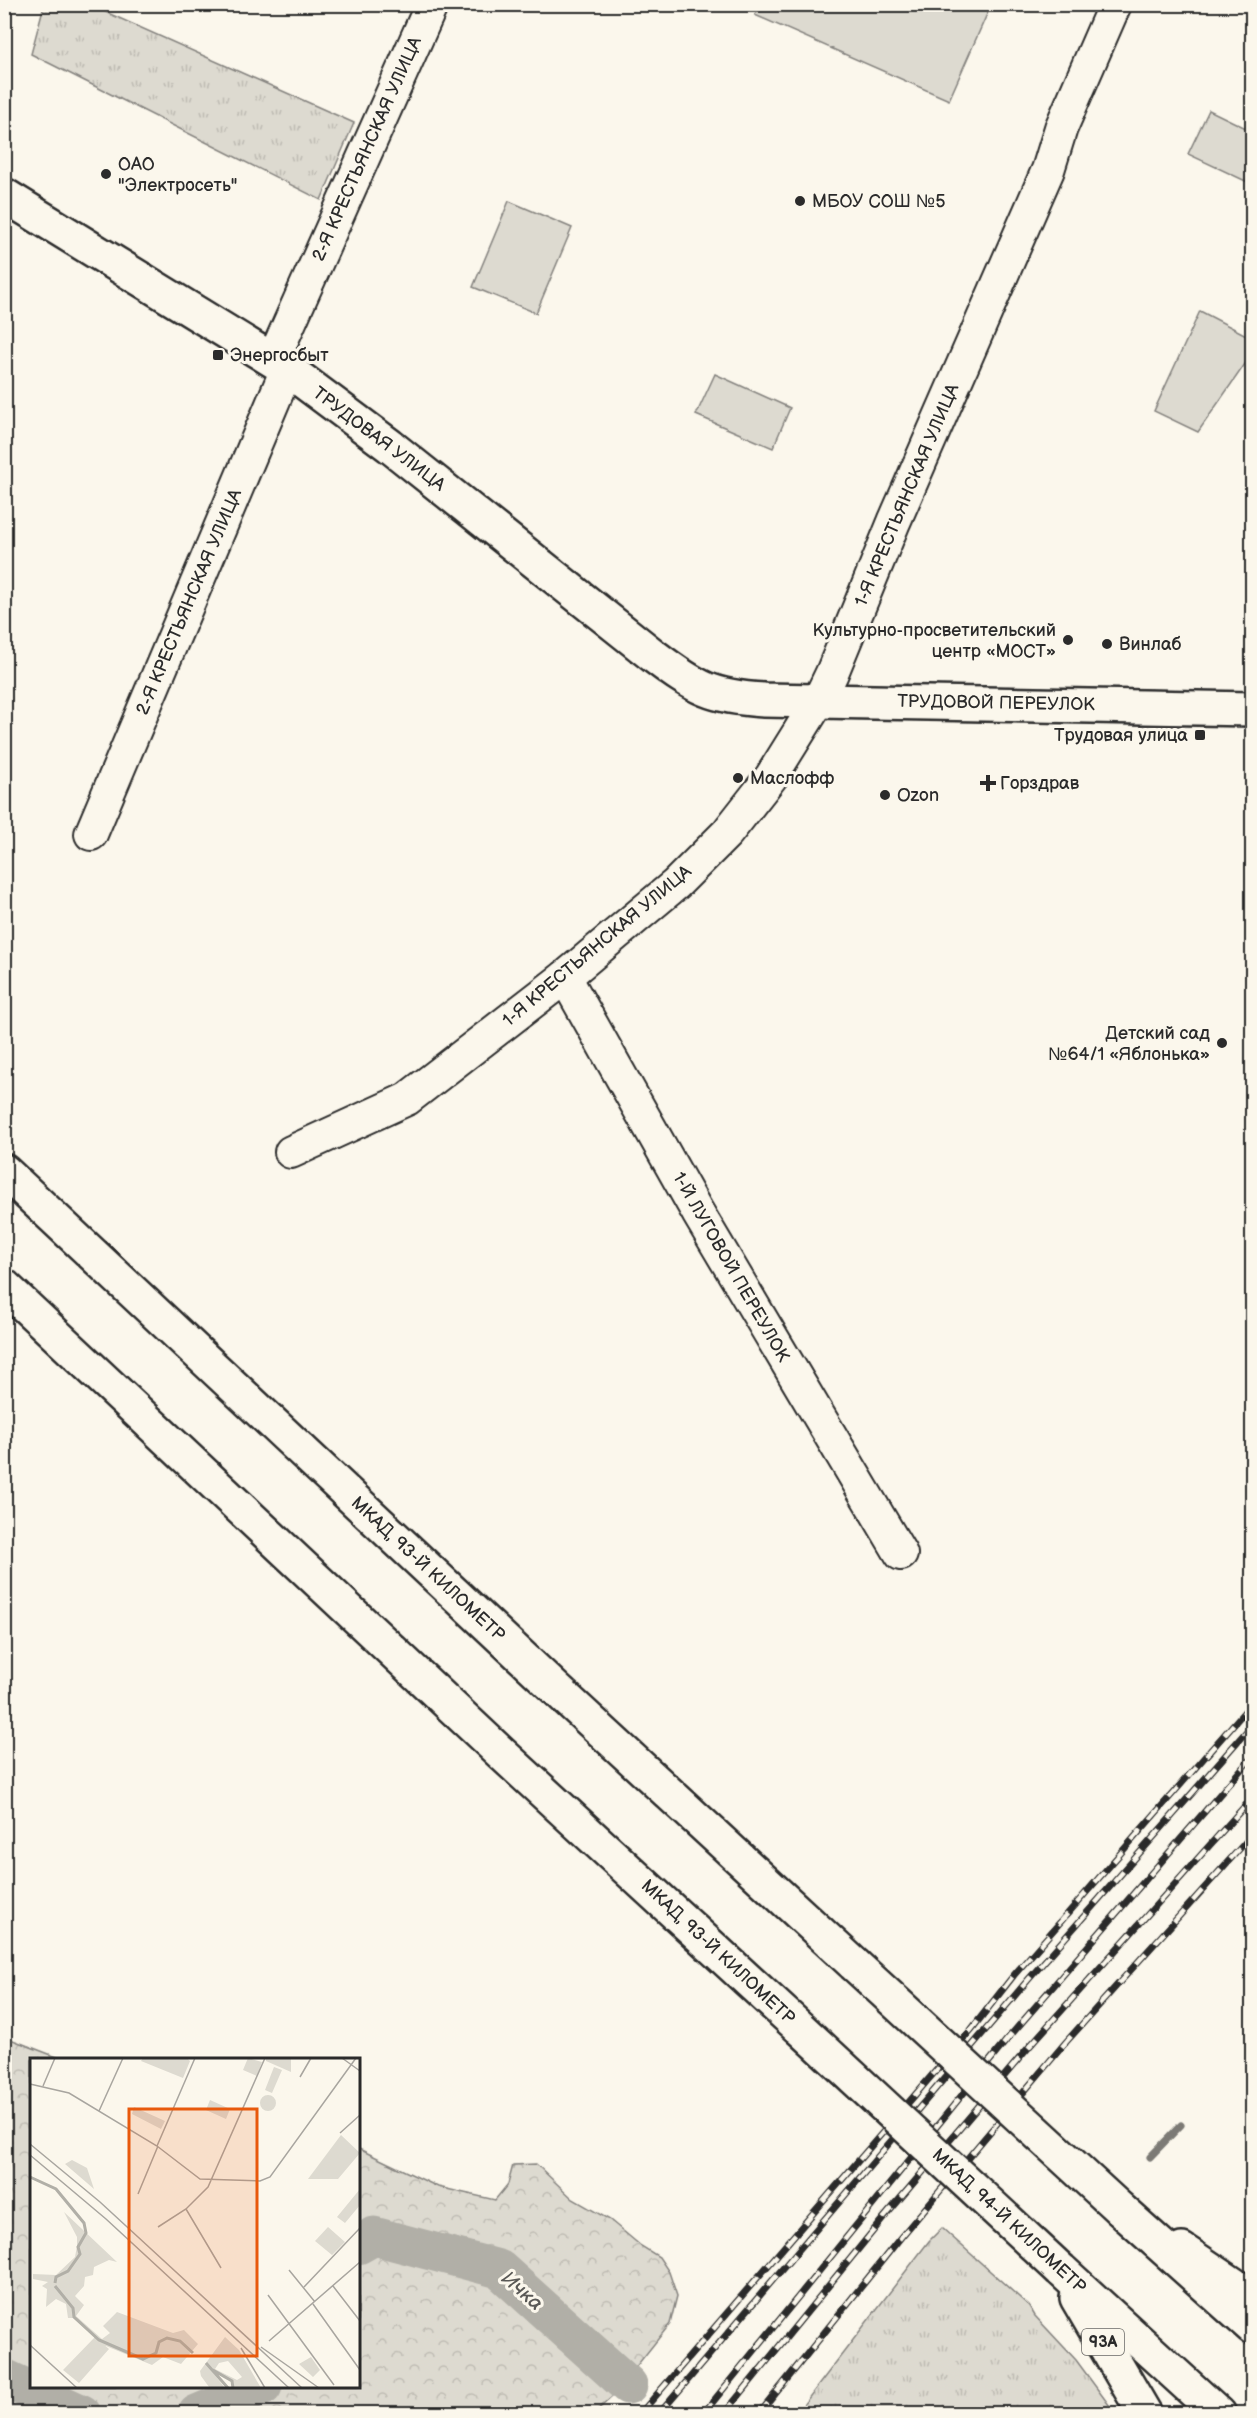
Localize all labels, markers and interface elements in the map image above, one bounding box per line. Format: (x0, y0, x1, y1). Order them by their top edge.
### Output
street label: 2-Я КРЕСТЬЯНСКАЯ УЛИЦА (308, 34, 426, 264)
place label: ОАО "Электросеть" (118, 154, 238, 196)
marker: ОАО "Электросеть" (99, 167, 113, 181)
place label: МБОУ СОШ №5 (812, 191, 945, 212)
marker: МБОУ СОШ №5 (793, 194, 807, 208)
place label: Энергосбыт (230, 345, 329, 366)
marker: Энергосбыт (211, 348, 225, 362)
street label: 1-Я КРЕСТЬЯНСКАЯ УЛИЦА (851, 381, 964, 609)
street label: ТРУДОВАЯ УЛИЦА (309, 382, 449, 496)
street label: 2-Я КРЕСТЬЯНСКАЯ УЛИЦА (132, 486, 246, 718)
place label: Культурно-просветительский центр «МОСТ» (813, 620, 1056, 662)
marker: Культурно-просветительский центр «МОСТ» (1061, 633, 1075, 647)
place label: Винлаб (1119, 634, 1182, 655)
marker: Винлаб (1100, 637, 1114, 651)
street label: ТРУДОВОЙ ПЕРЕУЛОК (897, 691, 1095, 715)
place label: Трудовая улица (1054, 725, 1188, 746)
marker: Трудовая улица (1193, 728, 1207, 742)
place label: Маслофф (750, 768, 834, 789)
marker: Маслофф (731, 771, 745, 785)
place label: Горздрав (1000, 773, 1080, 794)
marker: Горздрав (981, 776, 995, 790)
place label: Ozon (897, 785, 939, 806)
marker: Ozon (878, 788, 892, 802)
street label: 1-Я КРЕСТЬЯНСКАЯ УЛИЦА (498, 861, 696, 1031)
place label: Детский сад №64/1 «Яблонька» (1048, 1023, 1210, 1065)
marker: Детский сад №64/1 «Яблонька» (1215, 1036, 1229, 1050)
street label: 1-Й ЛУГОВОЙ ПЕРЕУЛОК (668, 1168, 794, 1366)
street label: МКАД, 93-Й КИЛОМЕТР (347, 1492, 510, 1646)
street label: МКАД, 93-Й КИЛОМЕТР (637, 1875, 800, 2029)
inset map (30, 2058, 360, 2388)
street label: МКАД, 94-Й КИЛОМЕТР (928, 2144, 1091, 2298)
water label: Ичка (496, 2266, 548, 2316)
road number: 93A (1082, 2329, 1124, 2355)

